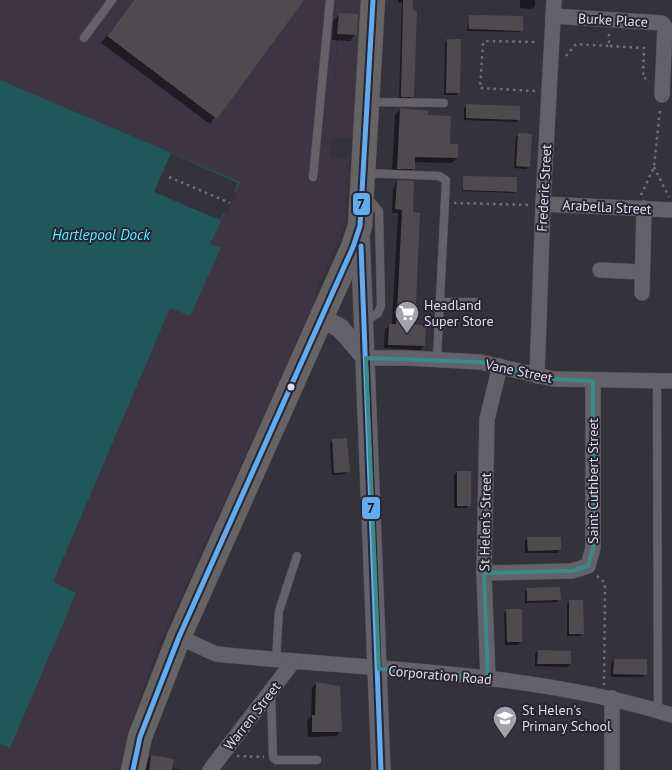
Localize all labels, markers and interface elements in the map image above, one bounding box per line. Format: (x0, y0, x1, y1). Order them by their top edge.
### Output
street label: Burke Place (578, 9, 648, 31)
street label: Frederic Street (533, 143, 555, 232)
line badge: 7 (352, 192, 371, 216)
text: 7 (357, 195, 365, 213)
street label: Arabella Street (562, 196, 652, 218)
water label: Hartlepool Dock (52, 225, 151, 244)
place label: Headland Super Store (424, 296, 494, 330)
supermarket icon: Headland Super Store (394, 300, 420, 334)
street label: Vane Street (483, 355, 555, 387)
unlabelled marker (286, 382, 296, 392)
street label: Saint Cuthbert Street (584, 418, 602, 544)
street label: St Helen's Street (475, 472, 495, 572)
line badge: 7 (361, 496, 381, 520)
text: 7 (367, 499, 375, 517)
street label: Corporation Road (388, 662, 492, 688)
street label: Warren Street (220, 678, 284, 754)
place label: St Helen's Primary School (522, 701, 611, 735)
school or university icon: St Helen's Primary School (492, 705, 518, 739)

